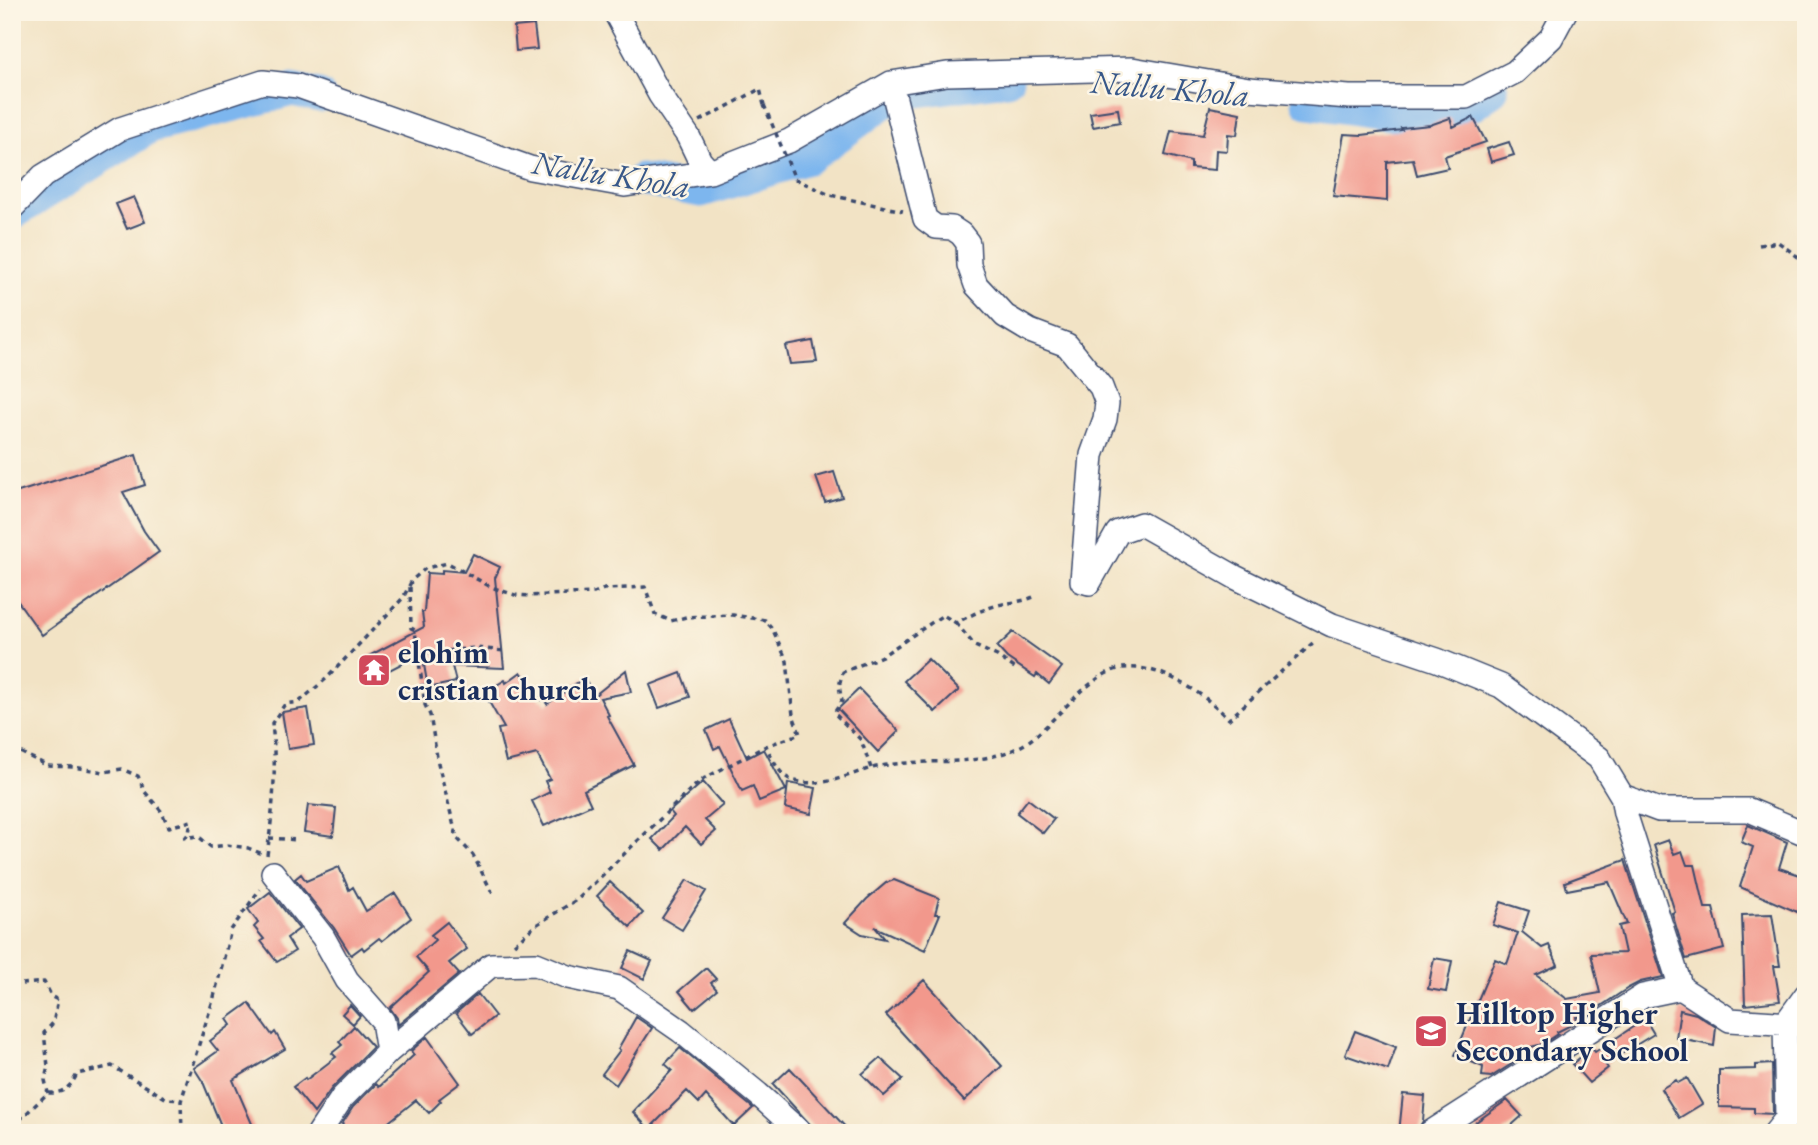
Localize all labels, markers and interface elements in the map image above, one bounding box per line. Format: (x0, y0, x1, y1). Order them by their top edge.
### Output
water label: Nallu Khola (1088, 60, 1251, 116)
water label: Nallu Khola (528, 140, 693, 208)
place label: elohim cristian church (398, 631, 599, 710)
temple icon: elohim cristian church (355, 651, 393, 689)
place label: Hilltop Higher Secondary School (1456, 992, 1688, 1071)
school or university icon: Hilltop Higher Secondary School (1412, 1012, 1450, 1050)

